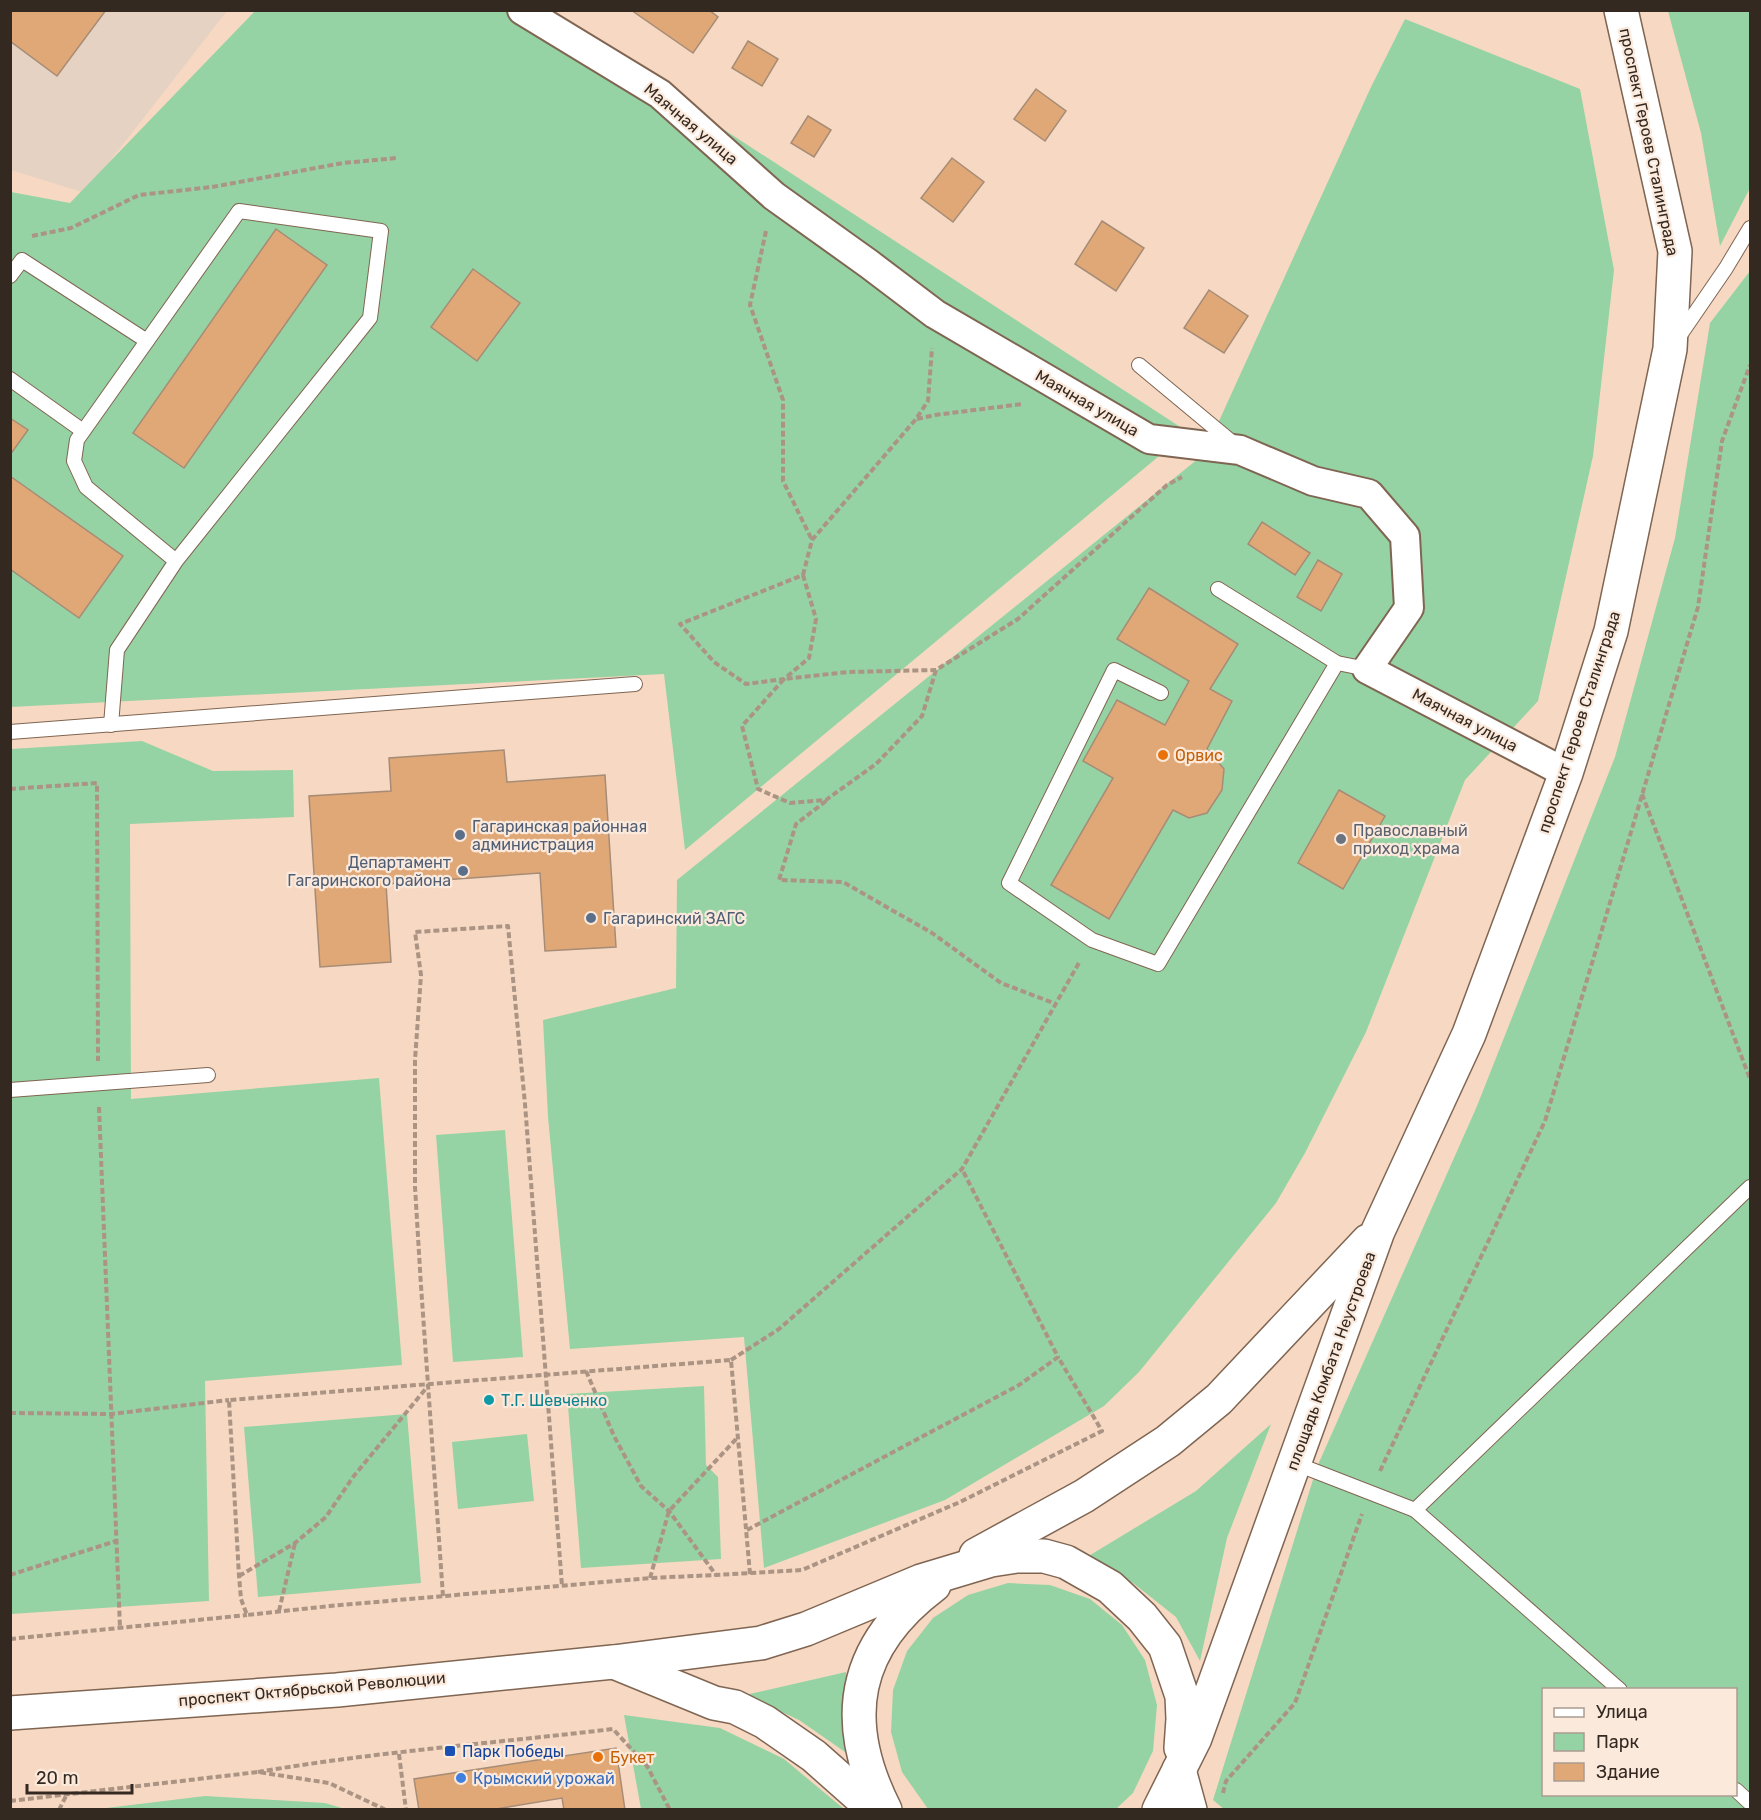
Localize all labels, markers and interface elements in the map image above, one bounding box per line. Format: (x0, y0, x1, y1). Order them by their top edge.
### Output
street label: проспект Героев Сталинграда (1616, 26, 1682, 258)
street label: Маячная улица (640, 79, 742, 169)
street label: Маячная улица (1032, 366, 1142, 440)
street label: проспект Героев Сталинграда (1534, 609, 1624, 835)
street label: Маячная улица (1409, 684, 1521, 756)
place label: Орвис (1175, 746, 1223, 765)
marker: Орвис (1156, 748, 1170, 762)
place label: Гагаринская районная администрация (472, 817, 647, 854)
place label: Православный приход храма (1353, 821, 1468, 858)
marker: Гагаринская районная администрация (453, 828, 467, 842)
marker: Православный приход храма (1334, 832, 1348, 846)
place label: Департамент Гагаринского района (287, 853, 451, 890)
marker: Департамент Гагаринского района (456, 864, 470, 878)
place label: Гагаринский ЗАГС (603, 909, 745, 928)
marker: Гагаринский ЗАГС (584, 911, 598, 925)
street label: площадь Комбата Неустроева (1283, 1249, 1379, 1473)
place label: Т.Г. Шевченко (501, 1391, 607, 1410)
marker: Т.Г. Шевченко (482, 1393, 496, 1407)
street label: проспект Октябрьской Революции (178, 1668, 446, 1710)
legend (1542, 1688, 1737, 1796)
text: Улица (1596, 1701, 1648, 1723)
text: Парк (1596, 1731, 1640, 1753)
place label: Парк Победы (462, 1742, 564, 1761)
marker: Парк Победы (443, 1744, 457, 1758)
place label: Букет (610, 1748, 654, 1767)
marker: Букет (591, 1750, 605, 1764)
scale bar (27, 1757, 132, 1795)
text: Здание (1596, 1761, 1660, 1783)
text: 20 m (36, 1767, 78, 1789)
place label: Крымский урожай (473, 1769, 615, 1788)
marker: Крымский урожай (454, 1771, 468, 1785)

